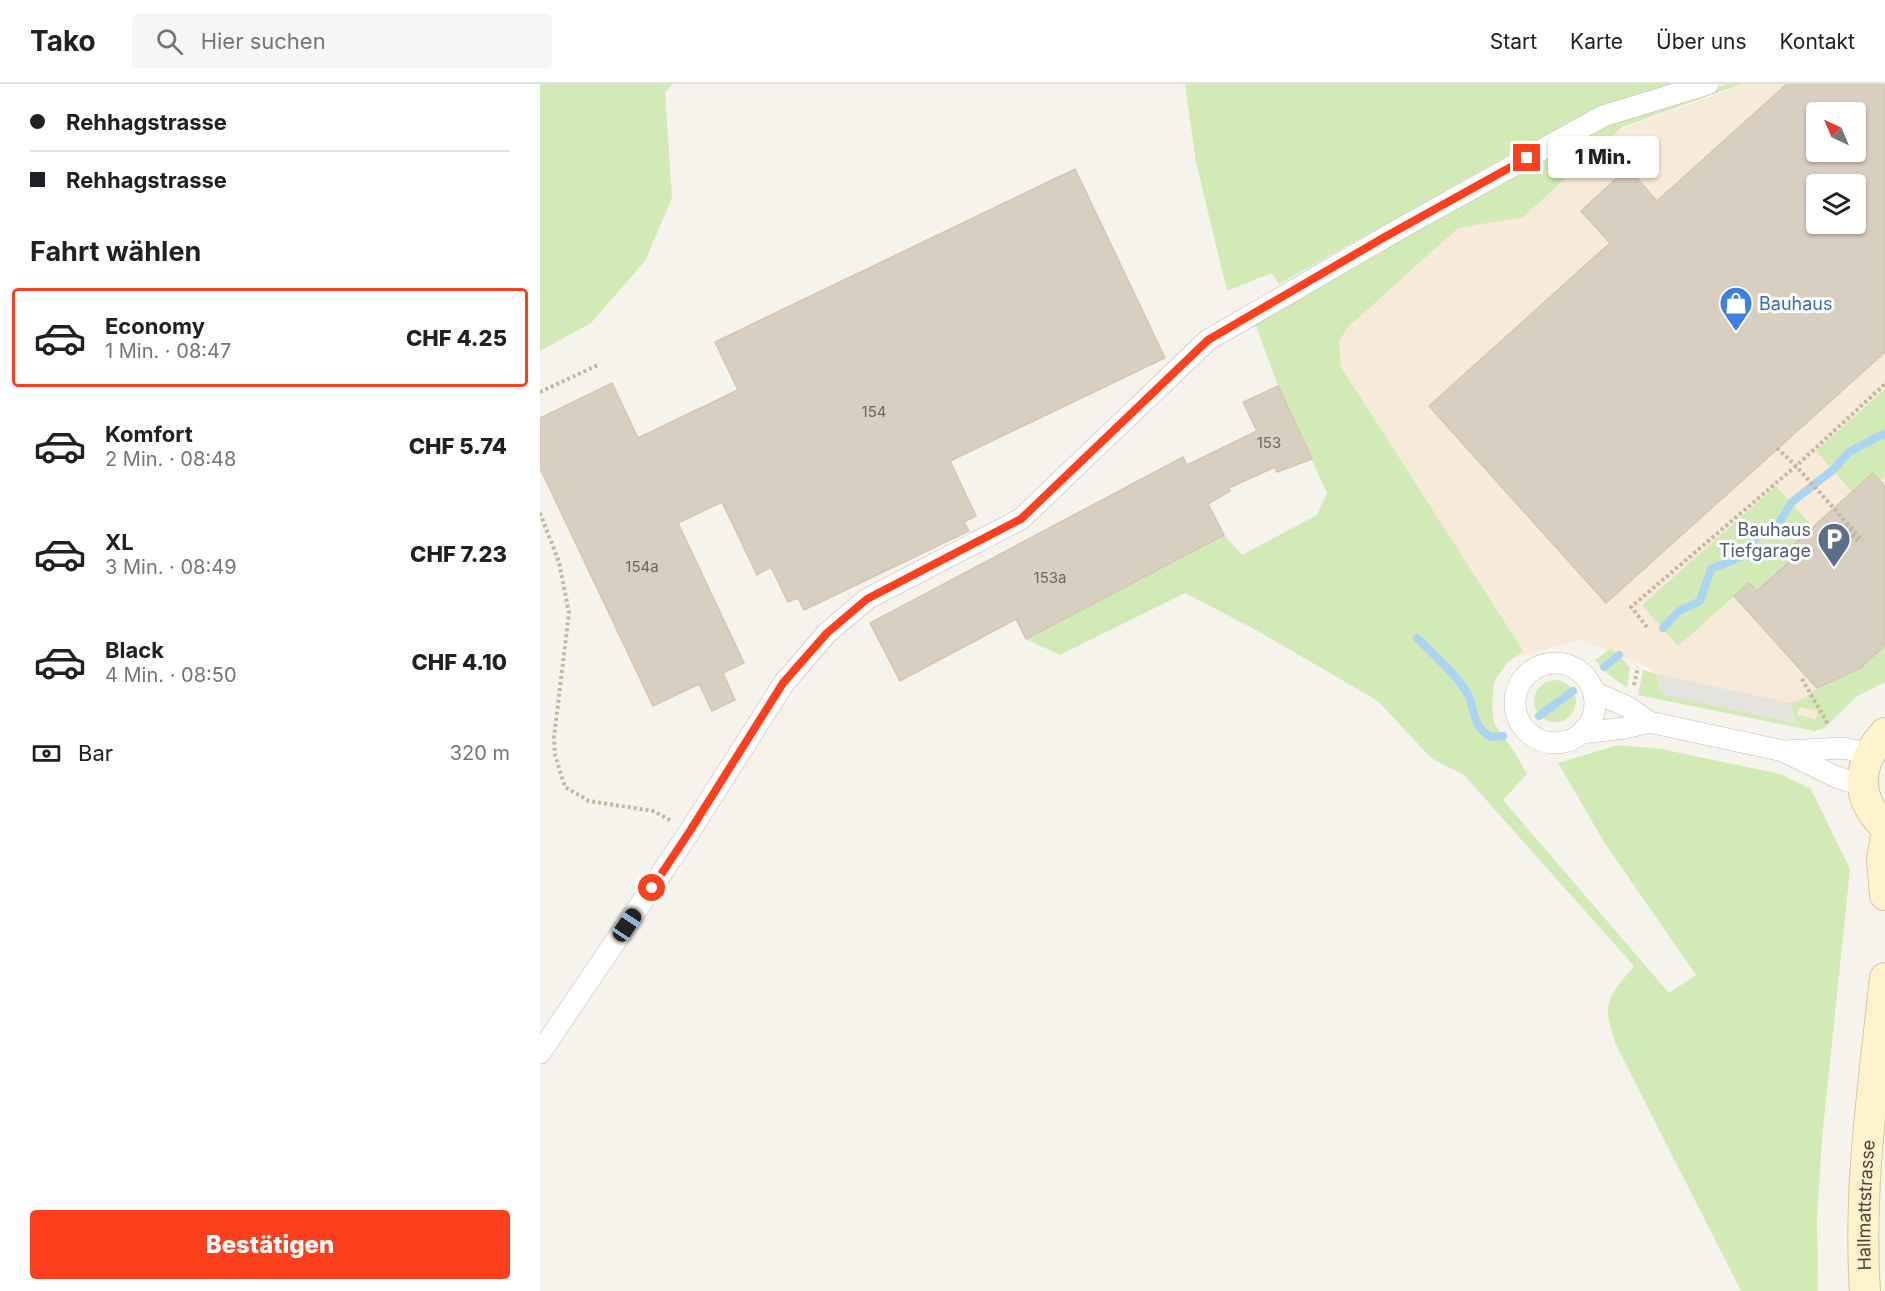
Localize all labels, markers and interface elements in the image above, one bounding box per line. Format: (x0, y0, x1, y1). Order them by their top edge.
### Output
search box (132, 14, 552, 68)
text: Tako (30, 24, 96, 58)
icon: search (153, 25, 186, 58)
text: Hier suchen (201, 28, 326, 54)
text: Start (1490, 29, 1537, 54)
text: Karte (1570, 29, 1623, 54)
text: Über uns (1656, 29, 1747, 54)
text: Kontakt (1780, 29, 1855, 54)
north arrow (1806, 102, 1866, 162)
map controls (1806, 102, 1866, 234)
text: Rehhagstrasse (66, 109, 227, 135)
callout: 1 Min. (1548, 137, 1659, 179)
route end (1513, 144, 1540, 171)
text: 1 Min. (1575, 145, 1632, 169)
text: Rehhagstrasse (66, 167, 227, 193)
button: layers (1806, 174, 1866, 234)
text: Fahrt wählen (30, 235, 201, 268)
shop icon: Bauhaus (1718, 285, 1754, 332)
place label: Bauhaus (1759, 293, 1832, 314)
icon: car (33, 311, 87, 365)
text: Economy (105, 313, 205, 339)
text: CHF 4.25 (406, 325, 507, 351)
text: 1 Min. · 08:47 (105, 339, 231, 363)
house number: 154 (862, 402, 886, 421)
icon: car (33, 419, 87, 473)
text: Komfort (105, 421, 193, 447)
text: CHF 5.74 (409, 433, 507, 459)
house number: 153 (1257, 433, 1281, 452)
text: 2 Min. · 08:48 (105, 447, 236, 471)
place label: Bauhaus Tiefgarage (1719, 519, 1811, 561)
parking icon: Bauhaus Tiefgarage (1816, 521, 1852, 568)
icon: car (33, 527, 87, 581)
text: XL (105, 529, 134, 555)
text: CHF 7.23 (410, 541, 507, 567)
text: 3 Min. · 08:49 (105, 555, 237, 579)
house number: 154a (625, 557, 659, 576)
house number: 153a (1034, 568, 1066, 587)
icon: car (33, 635, 87, 689)
text: Black (105, 637, 164, 663)
text: CHF 4.10 (411, 649, 507, 675)
text: 4 Min. · 08:50 (105, 663, 237, 687)
icon: cash (30, 737, 63, 770)
text: Bar (78, 740, 113, 766)
text: 320 m (450, 741, 510, 765)
route start (638, 874, 665, 901)
car (609, 905, 645, 945)
street label: Hallmattstrasse (1853, 1139, 1878, 1271)
button: Bestätigen (30, 1210, 510, 1279)

